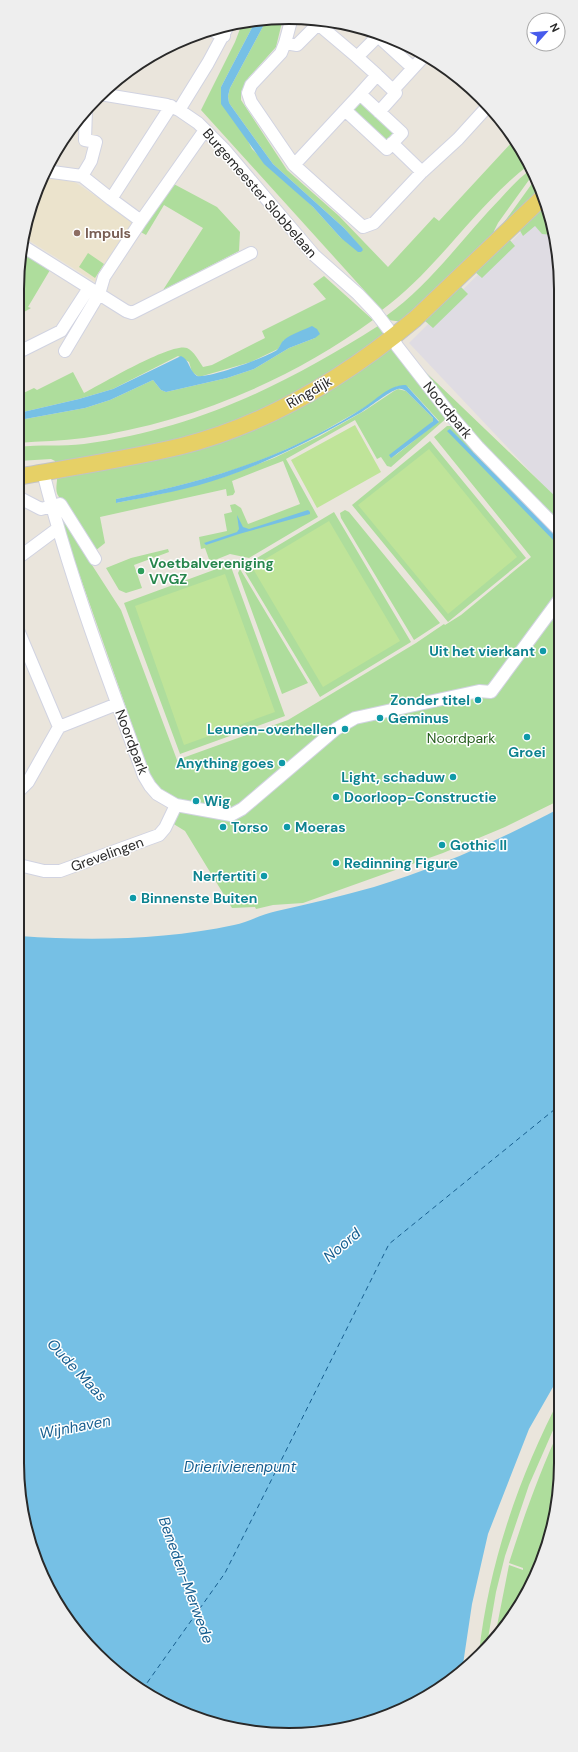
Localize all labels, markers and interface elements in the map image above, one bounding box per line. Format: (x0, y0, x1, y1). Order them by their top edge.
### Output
north arrow (526, 12, 566, 52)
text: N (547, 21, 563, 34)
street label: Burgemeester Slobbelaan (199, 125, 321, 261)
place label: Impuls (85, 224, 131, 242)
marker: Impuls (72, 228, 82, 238)
street label: Ringdijk (283, 372, 335, 412)
street label: Noordpark (419, 378, 477, 442)
place label: Voetbalvereniging VVGZ (149, 554, 274, 588)
marker: Voetbalvereniging VVGZ (136, 566, 146, 576)
place label: Uit het vierkant (429, 642, 535, 660)
marker: Uit het vierkant (538, 646, 548, 656)
place label: Zonder titel (390, 691, 470, 709)
marker: Zonder titel (473, 695, 483, 705)
street label: Noordpark (111, 707, 153, 777)
place label: Geminus (388, 709, 449, 727)
marker: Geminus (375, 713, 385, 723)
place label: Leunen-overhellen (207, 720, 337, 738)
marker: Leunen-overhellen (340, 724, 350, 734)
park label: Noordpark (427, 729, 495, 747)
marker: Groei (522, 732, 532, 742)
place label: Groei (508, 743, 546, 761)
place label: Anything goes (176, 754, 274, 772)
marker: Anything goes (277, 758, 287, 768)
place label: Light, schaduw (341, 768, 446, 786)
marker: Light, schaduw (448, 772, 458, 782)
place label: Doorloop-Constructie (344, 788, 497, 806)
place label: Wig (204, 792, 230, 810)
marker: Doorloop-Constructie (331, 792, 341, 802)
marker: Wig (191, 796, 201, 806)
place label: Torso (231, 818, 268, 836)
place label: Moeras (295, 818, 346, 836)
marker: Torso (218, 822, 228, 832)
marker: Moeras (282, 822, 292, 832)
street label: Grevelingen (68, 833, 146, 875)
place label: Gothic II (450, 836, 507, 854)
marker: Gothic II (437, 840, 447, 850)
place label: Redinning Figure (344, 854, 458, 872)
marker: Redinning Figure (331, 858, 341, 868)
place label: Nerfertiti (193, 867, 256, 885)
marker: Nerfertiti (259, 871, 269, 881)
place label: Binnenste Buiten (141, 889, 257, 907)
marker: Binnenste Buiten (128, 893, 138, 903)
water label: Noord (319, 1223, 365, 1266)
water label: Oude Maas (43, 1334, 111, 1406)
water label: Wijnhaven (38, 1410, 113, 1444)
water label: Drierivierenpunt (184, 1457, 296, 1477)
water label: Beneden-Merwede (154, 1514, 218, 1647)

